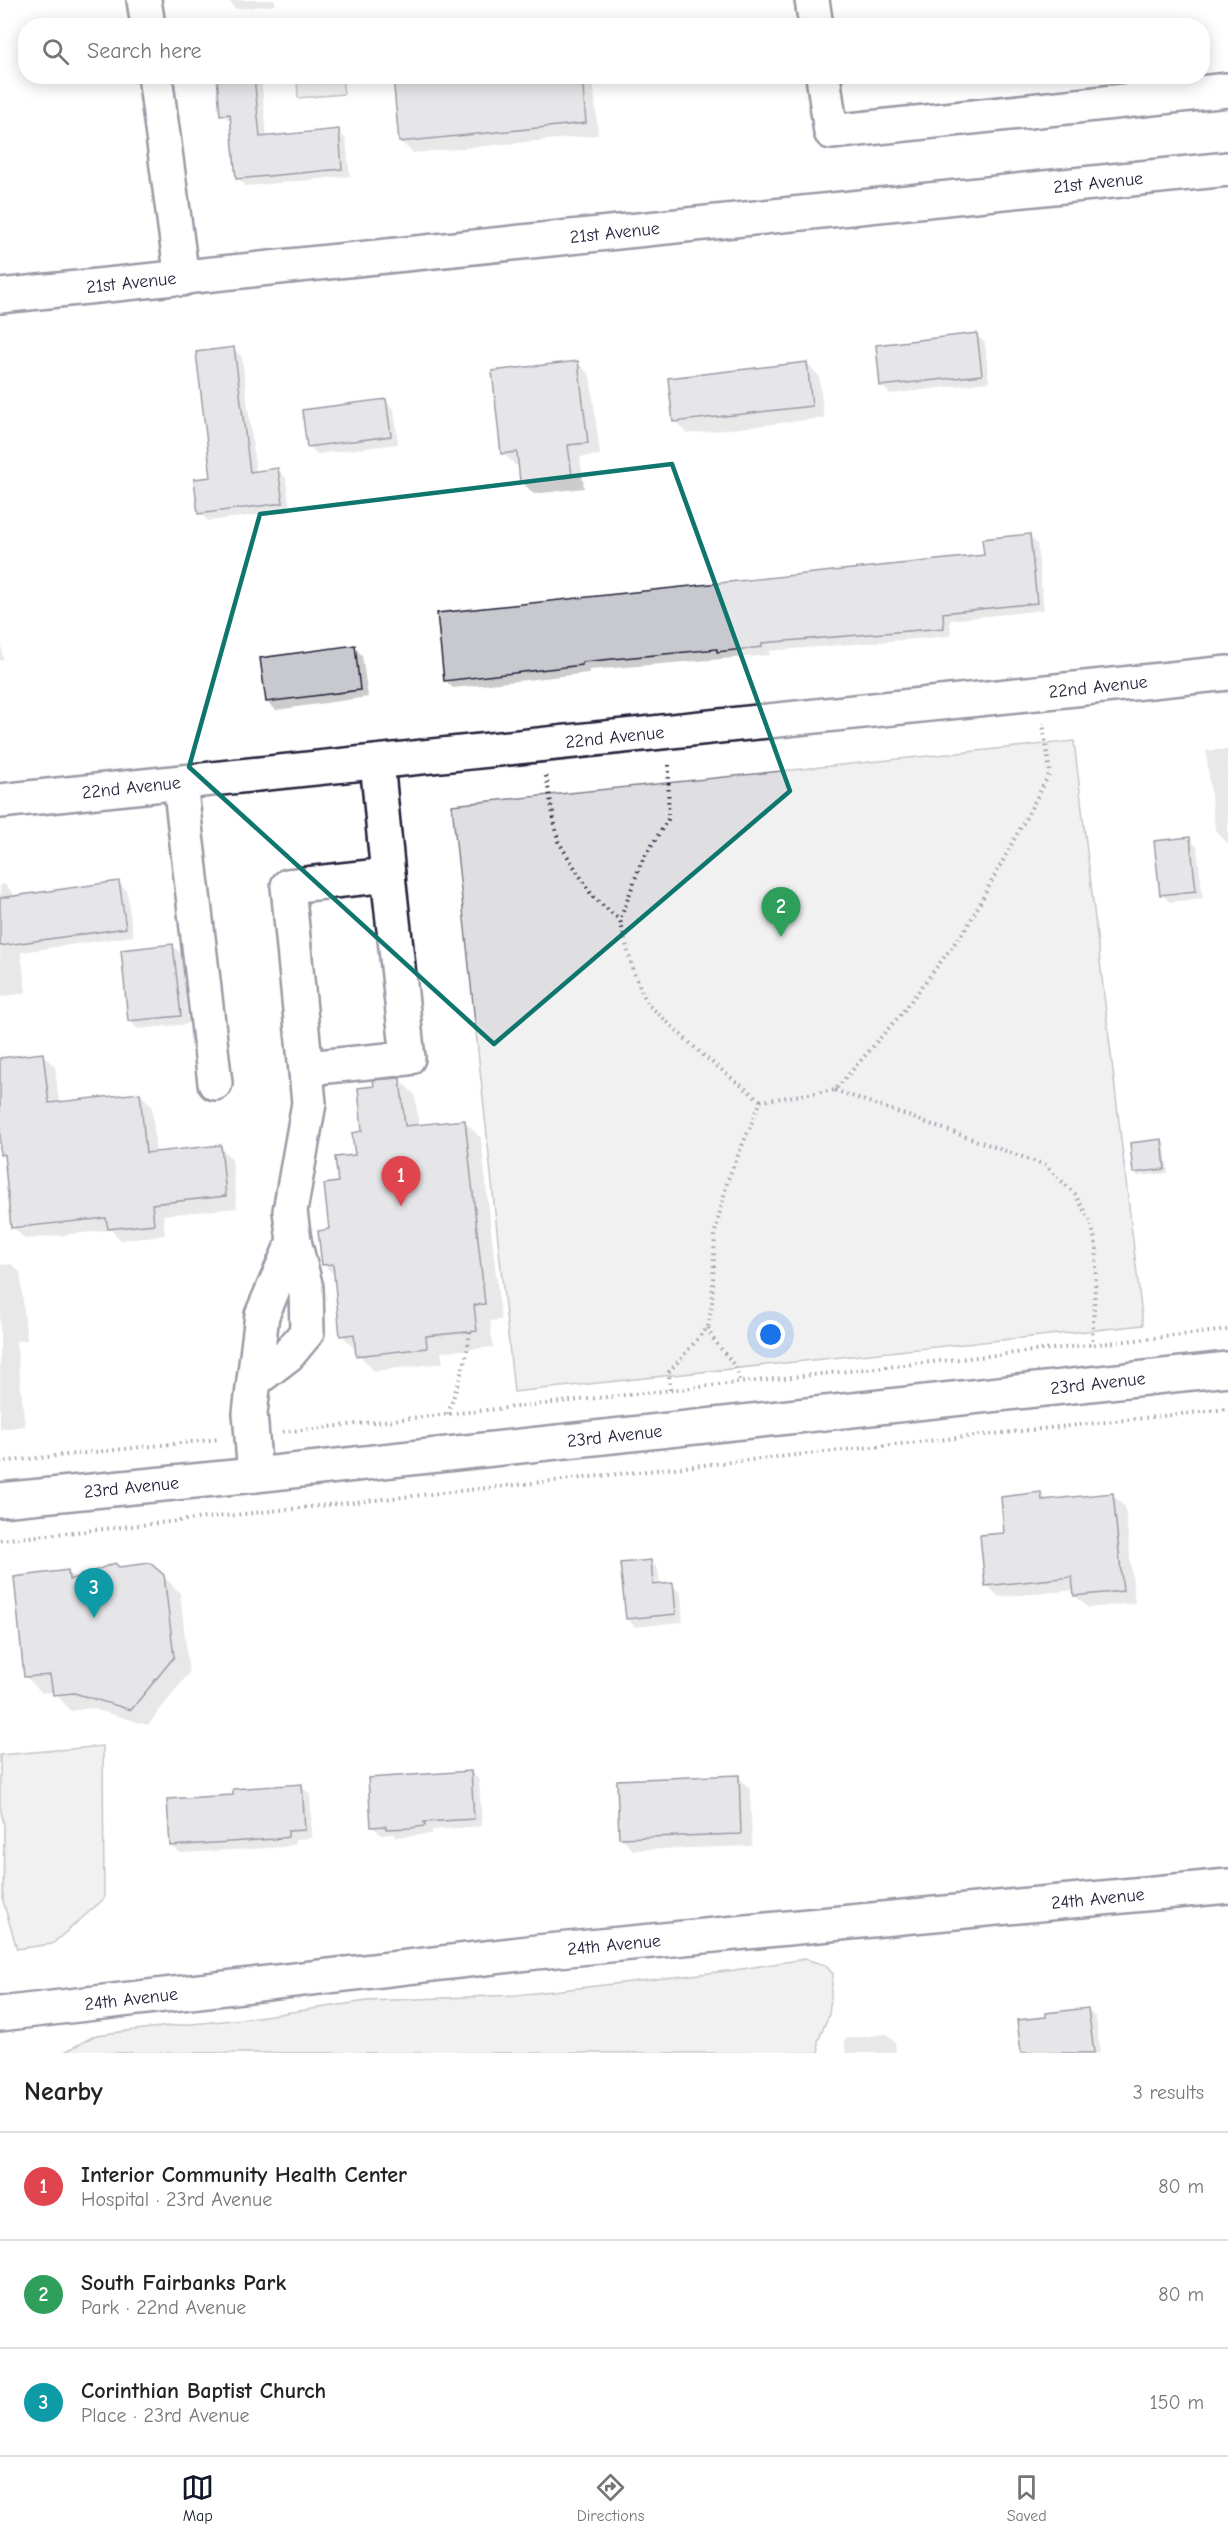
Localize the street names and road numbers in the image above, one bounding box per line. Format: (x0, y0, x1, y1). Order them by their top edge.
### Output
street label: 21st Avenue (1052, 168, 1144, 198)
street label: 21st Avenue (569, 218, 661, 248)
street label: 21st Avenue (85, 268, 177, 298)
street label: 22nd Avenue (1048, 671, 1149, 703)
street label: 22nd Avenue (564, 722, 665, 753)
street label: 22nd Avenue (81, 772, 182, 803)
street label: 23rd Avenue (1049, 1368, 1146, 1399)
street label: 23rd Avenue (566, 1421, 663, 1452)
street label: 23rd Avenue (83, 1473, 180, 1503)
street label: 24th Avenue (1050, 1884, 1146, 1914)
street label: 24th Avenue (566, 1930, 662, 1960)
street label: 24th Avenue (83, 1984, 179, 2015)

